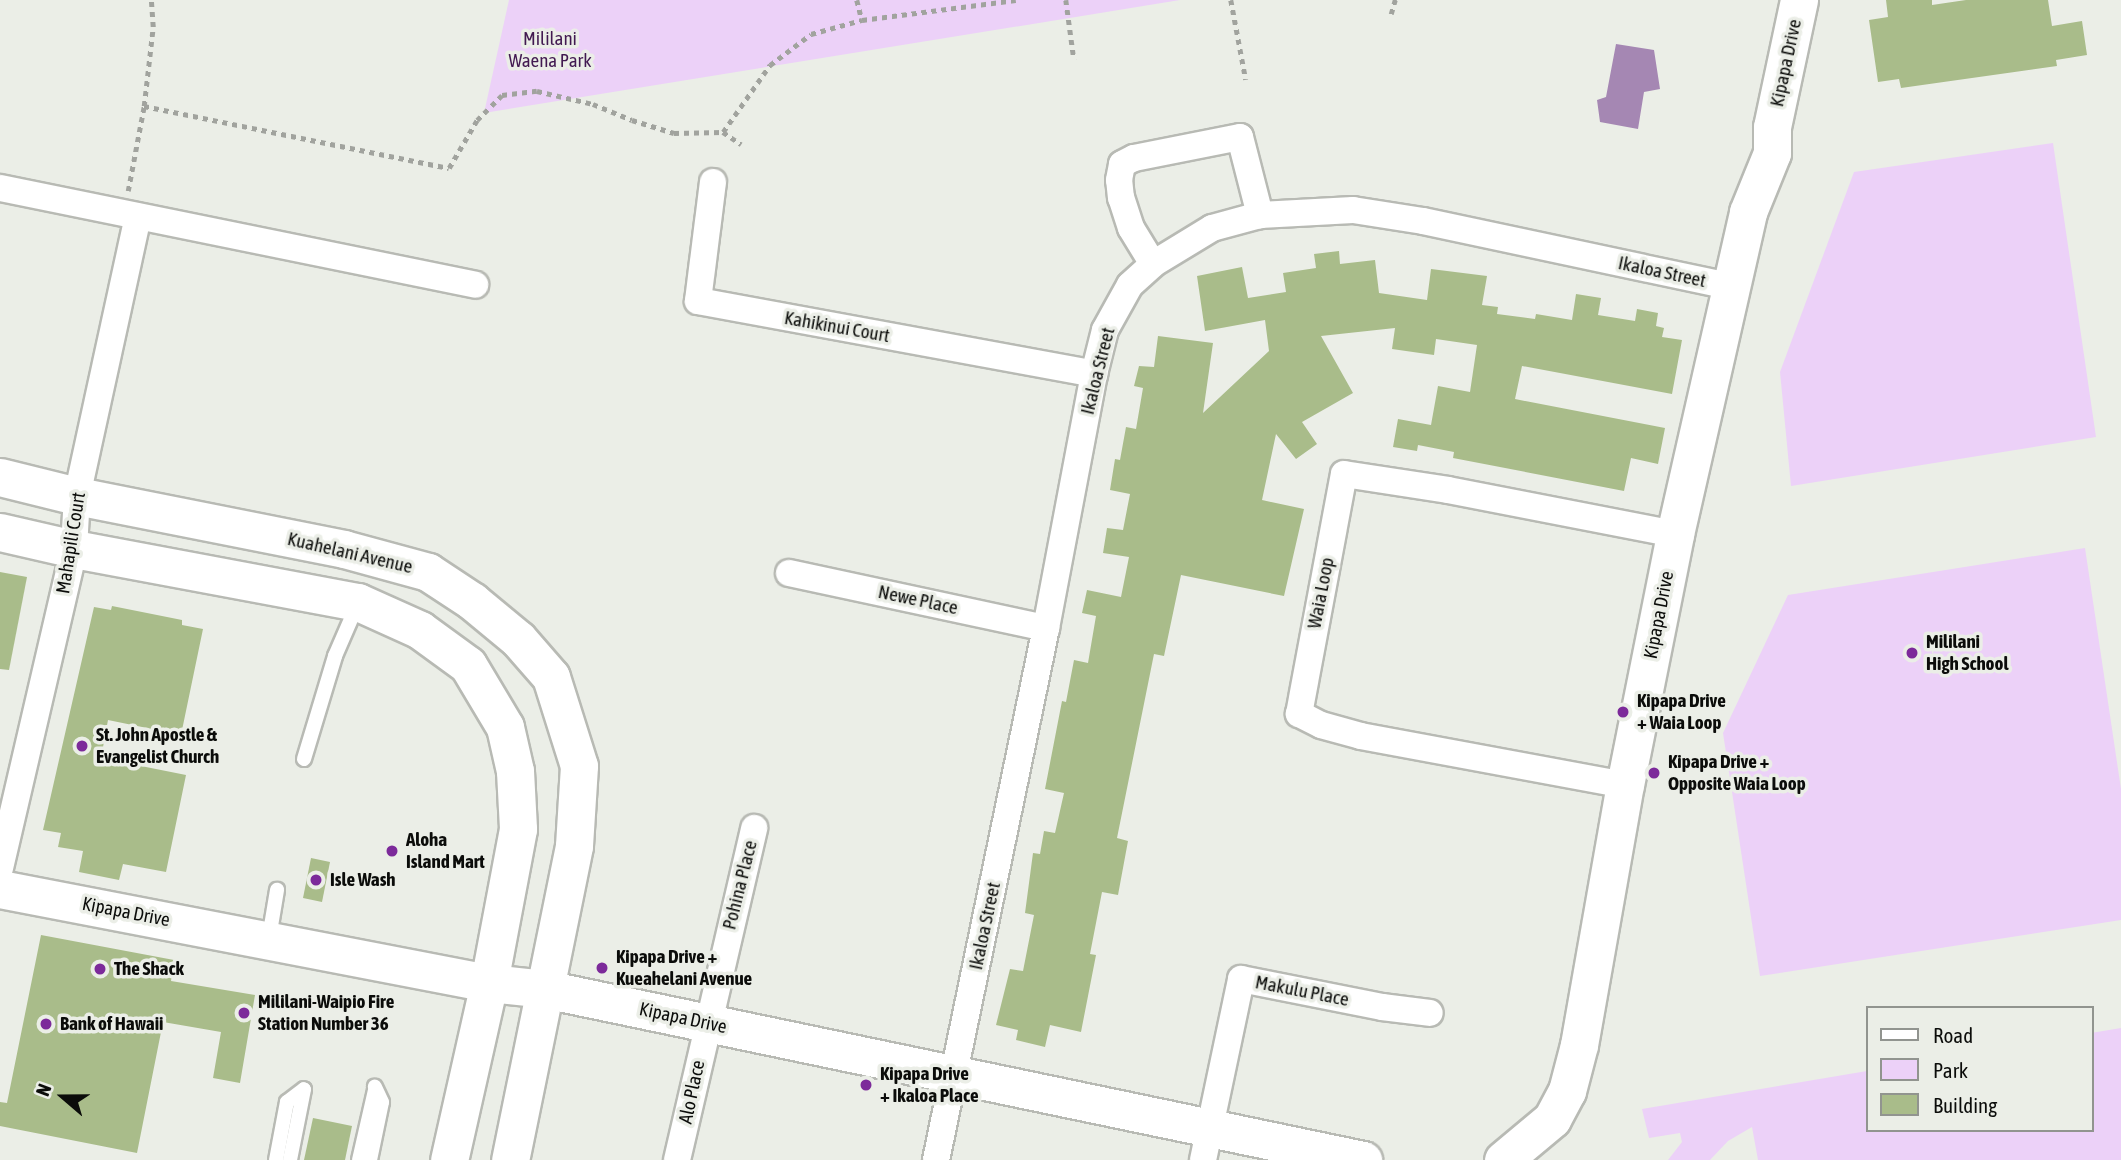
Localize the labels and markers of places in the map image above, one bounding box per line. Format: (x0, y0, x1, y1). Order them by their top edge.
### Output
place label: Mililani High School (1926, 631, 2009, 675)
marker: Mililani High School (1904, 645, 1920, 661)
place label: Kipapa Drive + Waia Loop (1637, 690, 1726, 734)
marker: Kipapa Drive + Waia Loop (1615, 704, 1631, 720)
place label: St. John Apostle & Evangelist Church (96, 724, 219, 768)
marker: St. John Apostle & Evangelist Church (74, 738, 90, 754)
place label: Kipapa Drive + Opposite Waia Loop (1668, 751, 1806, 795)
marker: Kipapa Drive + Opposite Waia Loop (1646, 765, 1662, 781)
place label: Aloha Island Mart (406, 829, 485, 873)
marker: Aloha Island Mart (384, 843, 400, 859)
place label: Isle Wash (330, 869, 396, 891)
marker: Isle Wash (308, 872, 324, 888)
place label: Kipapa Drive + Kueahelani Avenue (616, 946, 752, 990)
place label: The Shack (114, 958, 184, 980)
marker: Kipapa Drive + Kueahelani Avenue (594, 960, 610, 976)
marker: The Shack (92, 961, 108, 977)
place label: Mililani-Waipio Fire Station Number 36 (258, 991, 394, 1035)
marker: Mililani-Waipio Fire Station Number 36 (236, 1005, 252, 1021)
place label: Bank of Hawaii (60, 1013, 163, 1035)
marker: Bank of Hawaii (38, 1016, 54, 1032)
place label: Kipapa Drive + Ikaloa Place (880, 1063, 979, 1107)
marker: Kipapa Drive + Ikaloa Place (858, 1077, 874, 1093)

